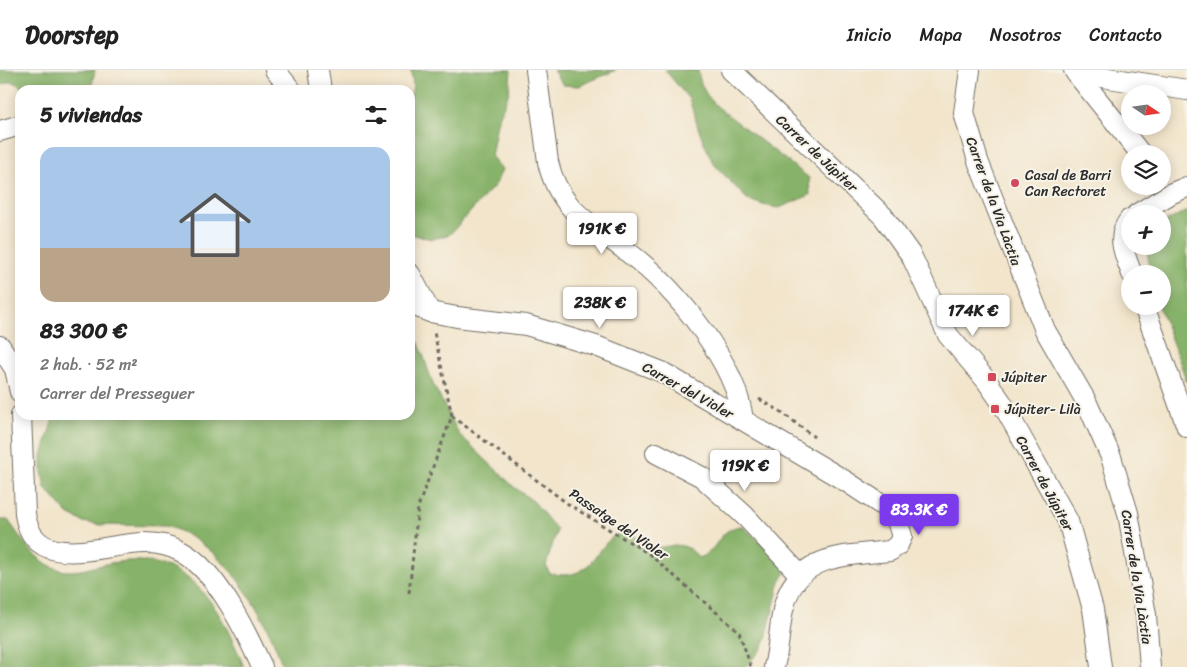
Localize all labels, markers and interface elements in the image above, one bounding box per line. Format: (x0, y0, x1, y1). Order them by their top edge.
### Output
text: Doorstep (25, 14, 119, 56)
text: Inicio (847, 19, 892, 51)
text: Mapa (920, 19, 962, 51)
text: Nosotros (990, 19, 1061, 51)
text: Contacto (1089, 19, 1162, 51)
north arrow (1121, 85, 1171, 135)
map controls (1121, 85, 1171, 315)
text: 5 viviendas (40, 96, 142, 134)
icon: filters (362, 101, 390, 129)
street label: Carrer de Júpiter (770, 108, 865, 199)
street label: Carrer de la Via Làctia (959, 133, 1029, 270)
button: layers (1121, 145, 1171, 195)
place label: Casal de Barri Can Rectoret (1025, 163, 1112, 204)
marker: Casal de Barri Can Rectoret (1009, 177, 1021, 189)
icon: home (170, 180, 260, 270)
button: + (1121, 205, 1171, 255)
pin: 191K € (561, 212, 643, 255)
text: 191K € (578, 214, 626, 243)
button: − (1121, 265, 1171, 315)
pin: 238K € (559, 286, 641, 329)
text: 238K € (574, 288, 626, 317)
pin: 174K € (932, 294, 1014, 337)
text: 174K € (948, 296, 998, 325)
text: 83 300 € (40, 312, 127, 350)
text: 2 hab. · 52 m² (40, 350, 138, 379)
street label: Carrer del Violer (637, 355, 739, 427)
place label: Júpiter (1001, 365, 1048, 390)
marker: Júpiter (986, 371, 998, 383)
text: Carrer del Presseguer (40, 379, 194, 408)
place label: Júpiter- Lilà (1004, 397, 1081, 422)
marker: Júpiter- Lilà (989, 403, 1001, 415)
street label: Carrer de Júpiter (1009, 431, 1081, 537)
pin: 119K € (704, 450, 786, 492)
text: 119K € (721, 451, 769, 480)
street label: Passatge del Violer (564, 482, 675, 568)
pin: 83.3K € (873, 494, 965, 536)
text: 83.3K € (891, 495, 947, 524)
street label: Carrer de la Via Làctia (1114, 508, 1160, 647)

